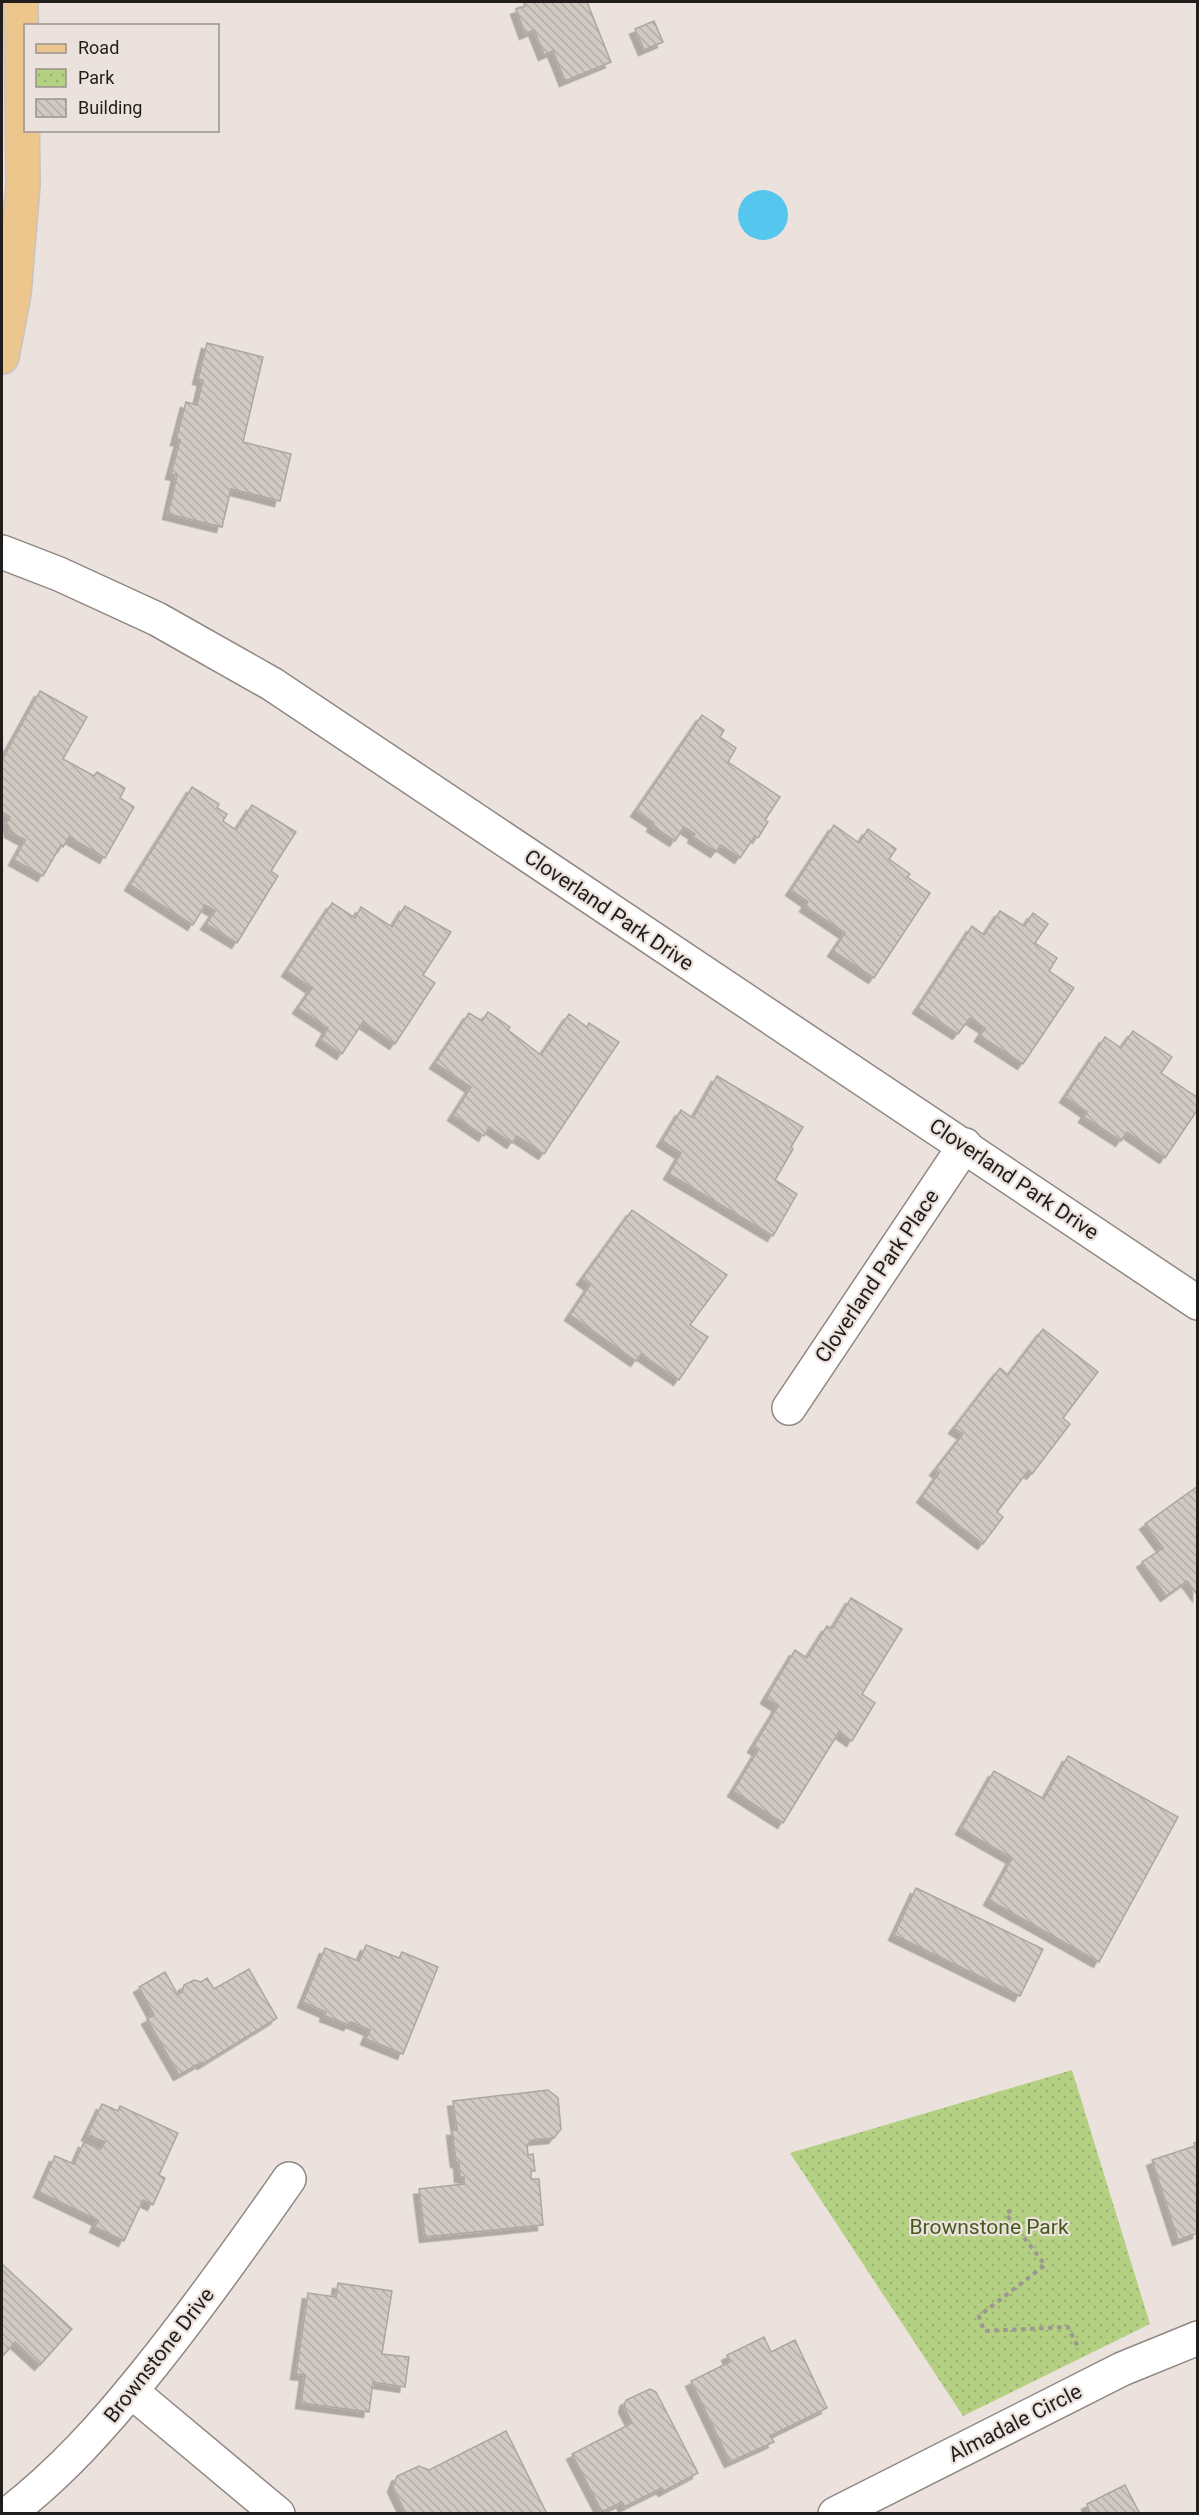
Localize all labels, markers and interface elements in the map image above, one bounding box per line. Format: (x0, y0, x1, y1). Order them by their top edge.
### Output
legend (24, 24, 219, 132)
text: Road (78, 37, 119, 58)
text: Park (78, 67, 115, 88)
text: Building (78, 97, 142, 118)
street label: Cloverland Park Drive (520, 844, 698, 976)
street label: Cloverland Park Drive (925, 1113, 1103, 1245)
street label: Cloverland Park Place (810, 1185, 944, 1367)
park label: Brownstone Park (909, 2215, 1069, 2239)
street label: Brownstone Drive (99, 2283, 219, 2427)
street label: Almadale Circle (944, 2379, 1086, 2467)

